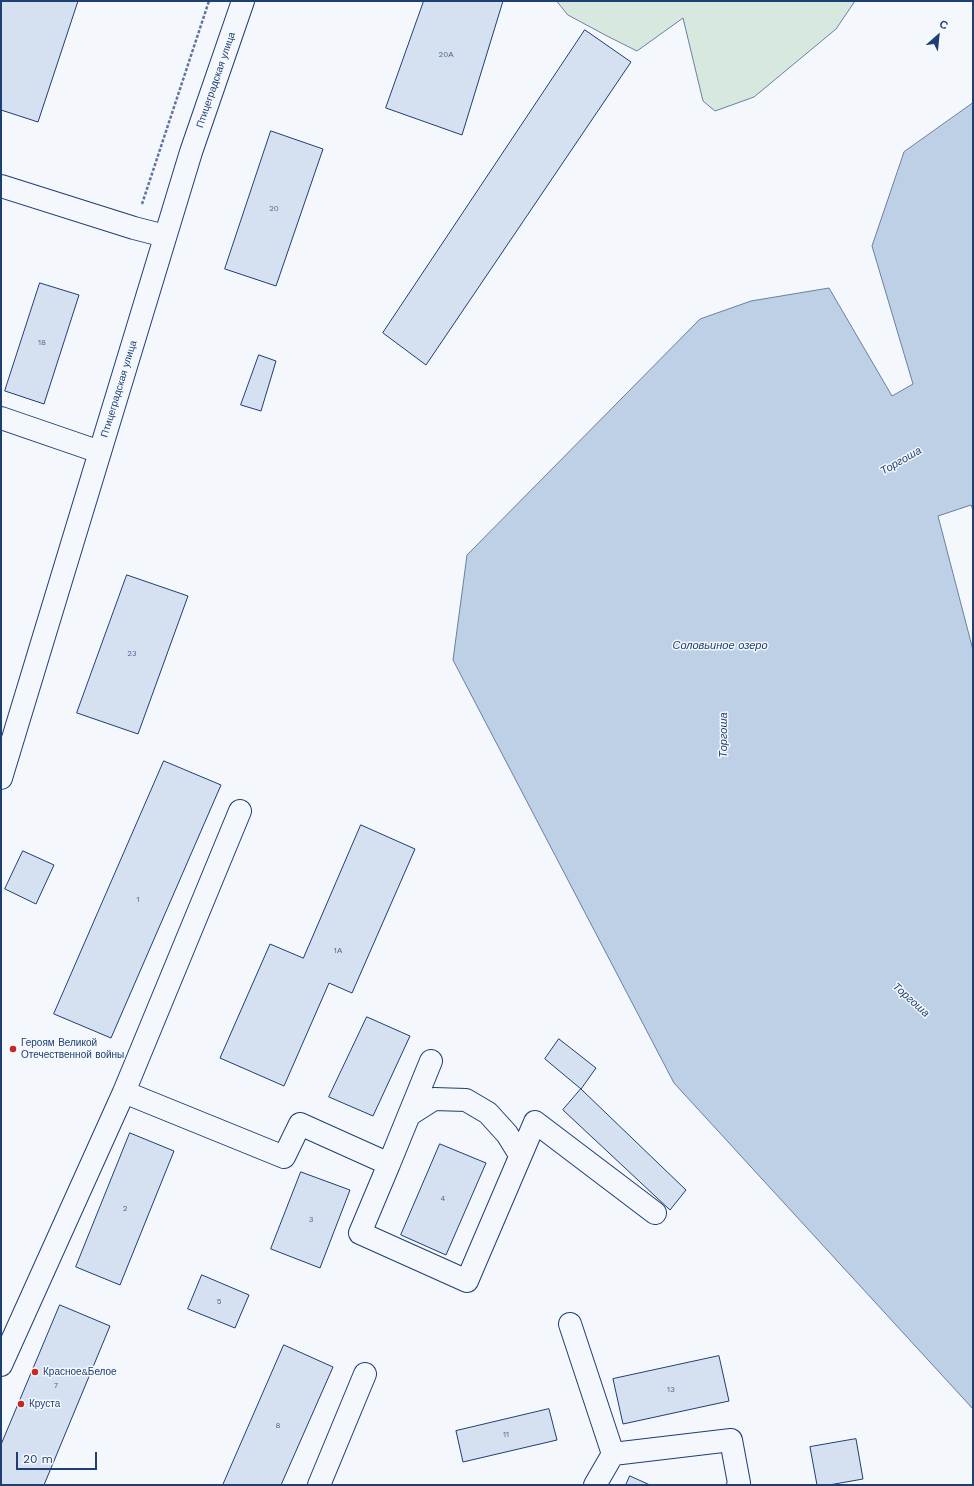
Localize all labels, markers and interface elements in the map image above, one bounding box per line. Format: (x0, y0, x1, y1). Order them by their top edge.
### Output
north arrow (918, 16, 958, 56)
text: С (937, 17, 950, 32)
street label: Птицеградская улица (194, 30, 238, 130)
house number: 20А (439, 50, 453, 60)
house number: 20 (269, 204, 279, 214)
house number: 18 (38, 338, 46, 348)
street label: Птицеградская улица (99, 339, 139, 439)
water label: Торгоша (878, 444, 924, 478)
water label: Соловьиное озеро (672, 639, 768, 653)
house number: 23 (127, 649, 137, 659)
water label: Торгоша (717, 712, 731, 758)
house number: 1 (136, 895, 140, 905)
house number: 1А (334, 946, 342, 956)
water label: Торгоша (890, 980, 932, 1020)
place label: Героям Великой Отечественной войны (21, 1037, 124, 1060)
marker: Героям Великой Отечественной войны (8, 1044, 18, 1054)
house number: 4 (441, 1194, 445, 1204)
house number: 2 (123, 1204, 127, 1214)
house number: 3 (309, 1215, 313, 1225)
house number: 5 (217, 1297, 221, 1307)
place label: Красное&Белое (43, 1366, 117, 1378)
marker: Красное&Белое (30, 1367, 40, 1377)
house number: 7 (54, 1381, 58, 1391)
house number: 13 (667, 1385, 675, 1395)
place label: Круста (29, 1398, 60, 1410)
marker: Круста (16, 1399, 26, 1409)
house number: 8 (276, 1421, 280, 1431)
house number: 11 (503, 1430, 509, 1440)
scale bar (18, 1444, 99, 1470)
text: 20 m (23, 1452, 53, 1466)

